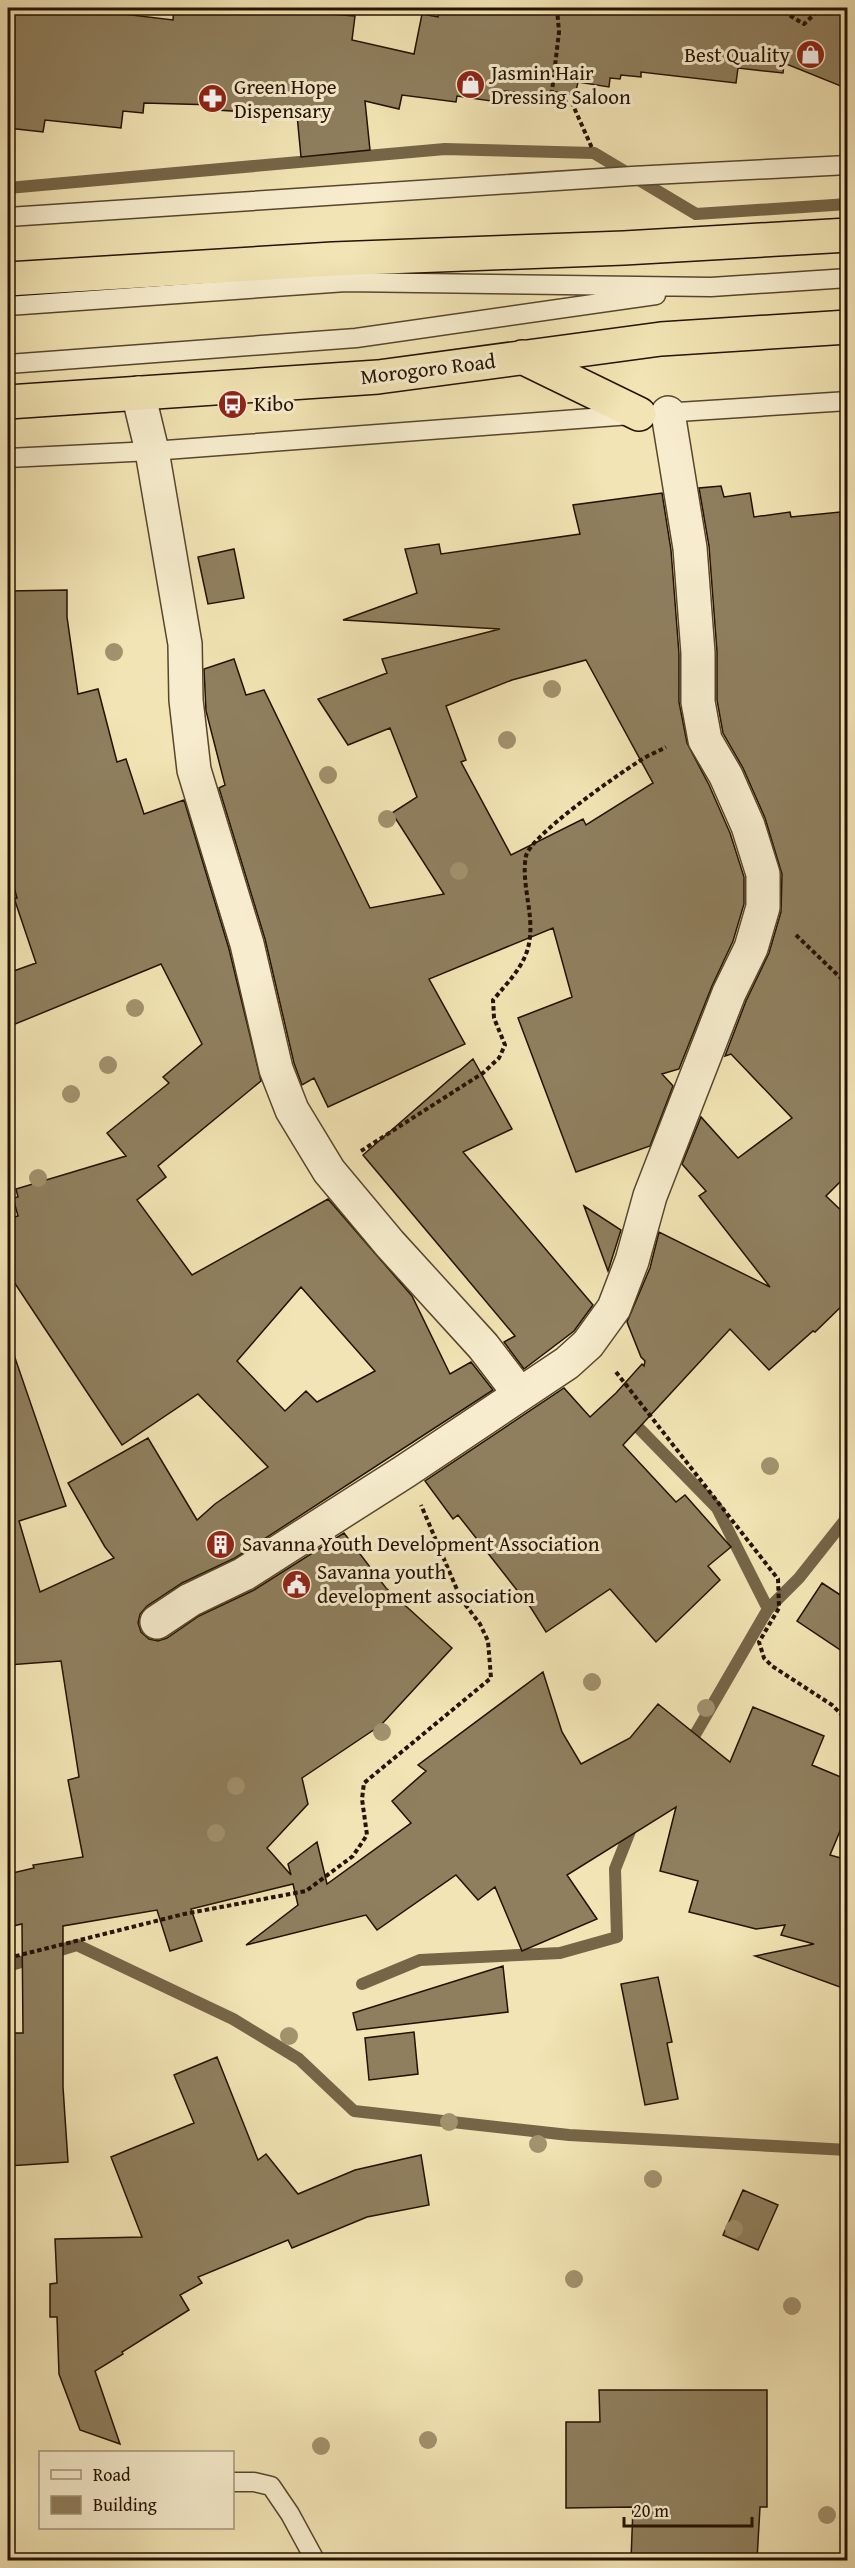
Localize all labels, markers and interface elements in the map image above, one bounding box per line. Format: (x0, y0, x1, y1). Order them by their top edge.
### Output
place label: Best Quality (684, 39, 791, 70)
shop icon: Best Quality (795, 39, 827, 71)
place label: Jasmin Hair Dressing Saloon (488, 57, 631, 112)
shop icon: Jasmin Hair Dressing Saloon (454, 69, 486, 101)
place label: Green Hope Dispensary (234, 71, 337, 126)
pharmacy icon: Green Hope Dispensary (197, 83, 229, 115)
street label: Morogoro Road (359, 345, 498, 392)
bus stop icon: Kibo (217, 388, 249, 420)
place label: Kibo (254, 388, 294, 419)
building icon: Savanna Youth Development Association (205, 1528, 237, 1560)
place label: Savanna Youth Development Association (242, 1528, 600, 1559)
place label: Savanna youth development association (317, 1556, 535, 1611)
public building icon: Savanna youth development association (280, 1568, 312, 1600)
legend (39, 2451, 234, 2529)
text: Road (93, 2461, 131, 2488)
scale bar (624, 2490, 752, 2528)
text: Building (93, 2491, 157, 2518)
text: 20 m (633, 2497, 669, 2524)

